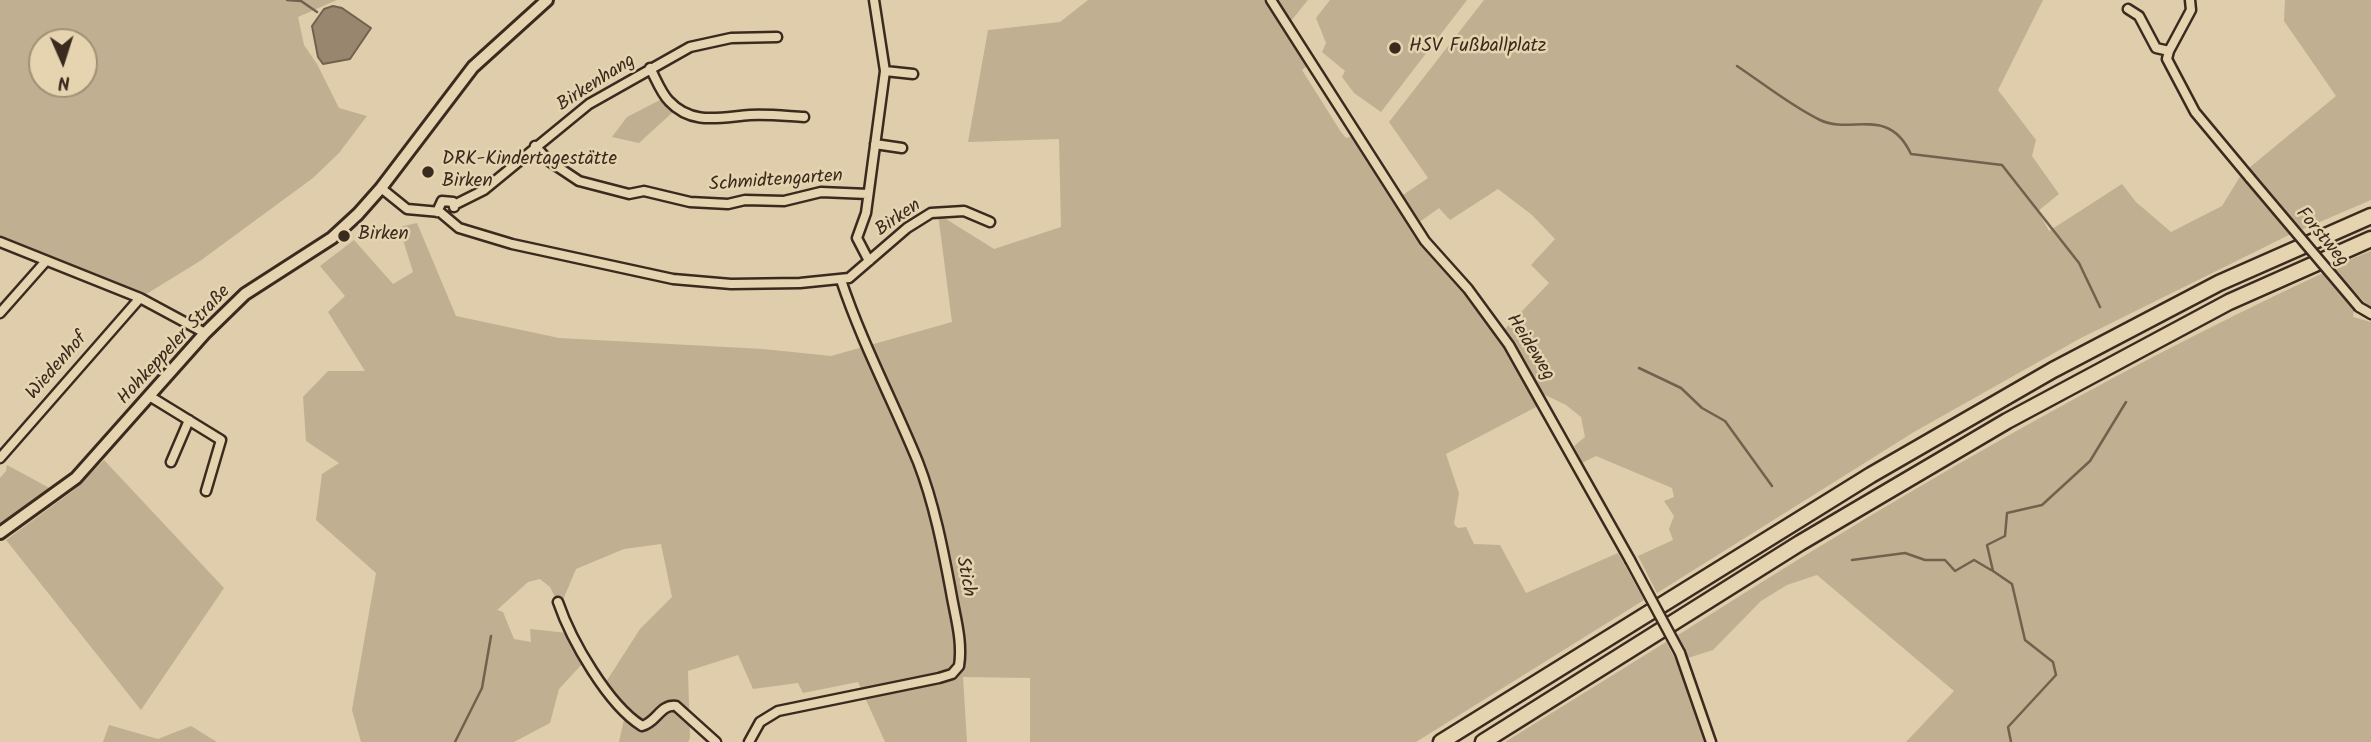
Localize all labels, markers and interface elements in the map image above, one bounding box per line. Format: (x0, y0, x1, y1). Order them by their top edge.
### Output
north arrow (28, 28, 98, 98)
place label: HSV Fußballplatz (1409, 37, 1546, 59)
marker: HSV Fußballplatz (1387, 40, 1403, 56)
street label: Birkenhang (554, 50, 640, 118)
text: N (57, 67, 71, 97)
place label: DRK-Kindertagestätte Birken (442, 150, 617, 194)
marker: DRK-Kindertagestätte Birken (420, 164, 436, 180)
street label: Schmidtengarten (708, 166, 844, 198)
street label: Birken (872, 195, 926, 243)
street label: Forstweg (2290, 204, 2352, 272)
place label: Birken (358, 225, 409, 247)
marker: Birken (336, 228, 352, 244)
street label: Hohkeppeler Straße (114, 282, 236, 410)
street label: Heideweg (1500, 310, 1558, 386)
street label: Wiedenhof (22, 329, 94, 405)
street label: Stich (949, 555, 979, 599)

